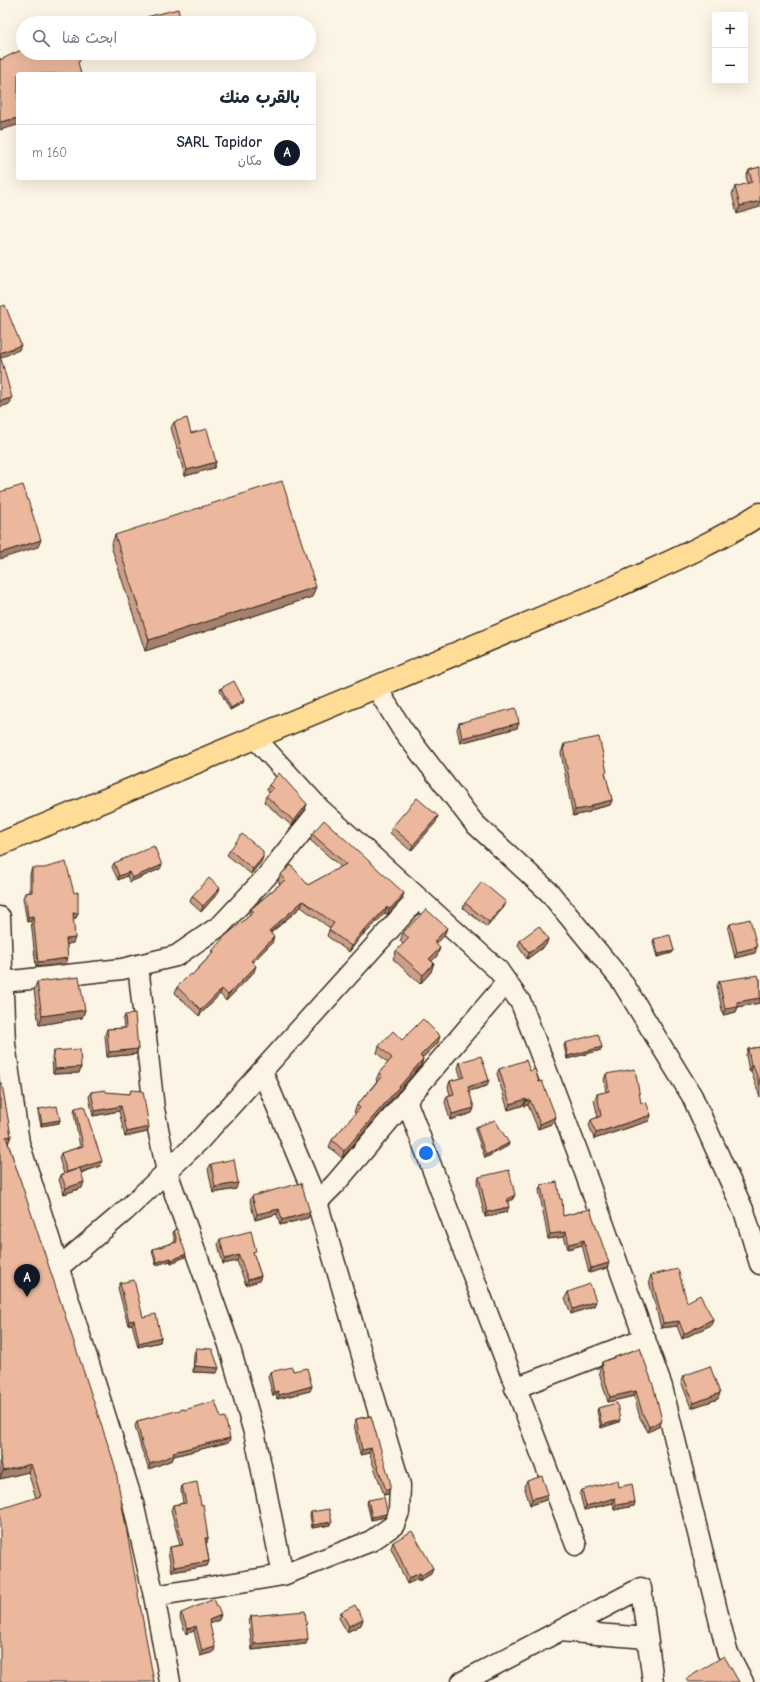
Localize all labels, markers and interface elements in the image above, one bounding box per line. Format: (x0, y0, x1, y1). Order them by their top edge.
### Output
map controls (712, 12, 748, 84)
button: + (712, 12, 748, 48)
search box (16, 16, 316, 60)
icon: search (30, 27, 52, 49)
text: ابحث هنا (62, 29, 117, 47)
button: − (712, 48, 748, 84)
text: بالقرب منك (219, 88, 300, 107)
text: SARL Tapidor (176, 133, 262, 151)
text: 160 m (32, 145, 67, 160)
text: A (283, 145, 291, 160)
text: مكان (238, 153, 262, 168)
your location (416, 1143, 436, 1163)
pin: A (14, 1264, 40, 1297)

